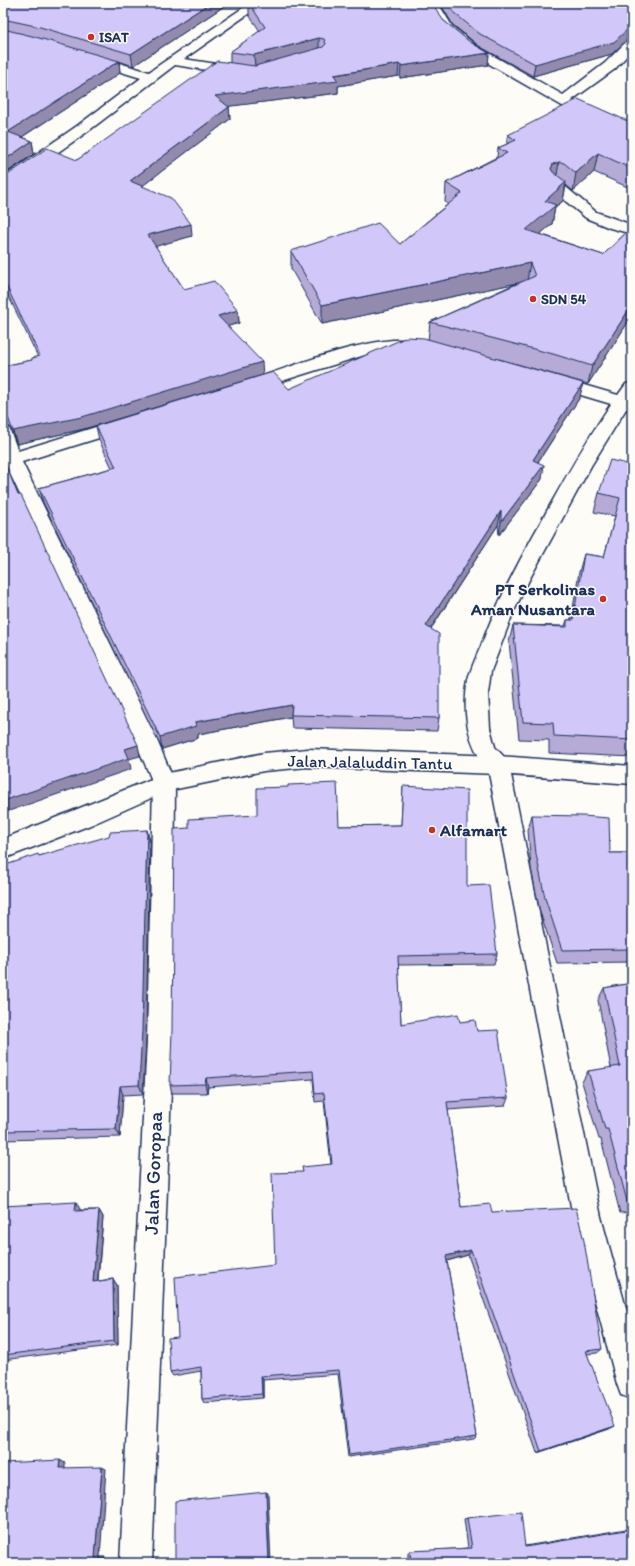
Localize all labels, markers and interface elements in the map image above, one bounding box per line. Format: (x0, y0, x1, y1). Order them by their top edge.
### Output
place label: ISAT (99, 29, 129, 46)
marker: ISAT (86, 32, 96, 42)
place label: SDN 54 (541, 291, 587, 308)
marker: SDN 54 (528, 294, 538, 304)
place label: PT Serkolinas Aman Nusantara (470, 579, 596, 619)
marker: PT Serkolinas Aman Nusantara (598, 594, 608, 604)
street label: Jalan Jalaluddin Tantu (287, 751, 453, 773)
place label: Alfamart (439, 820, 507, 840)
marker: Alfamart (427, 825, 437, 835)
street label: Jalan Goropaa (139, 1110, 167, 1235)

